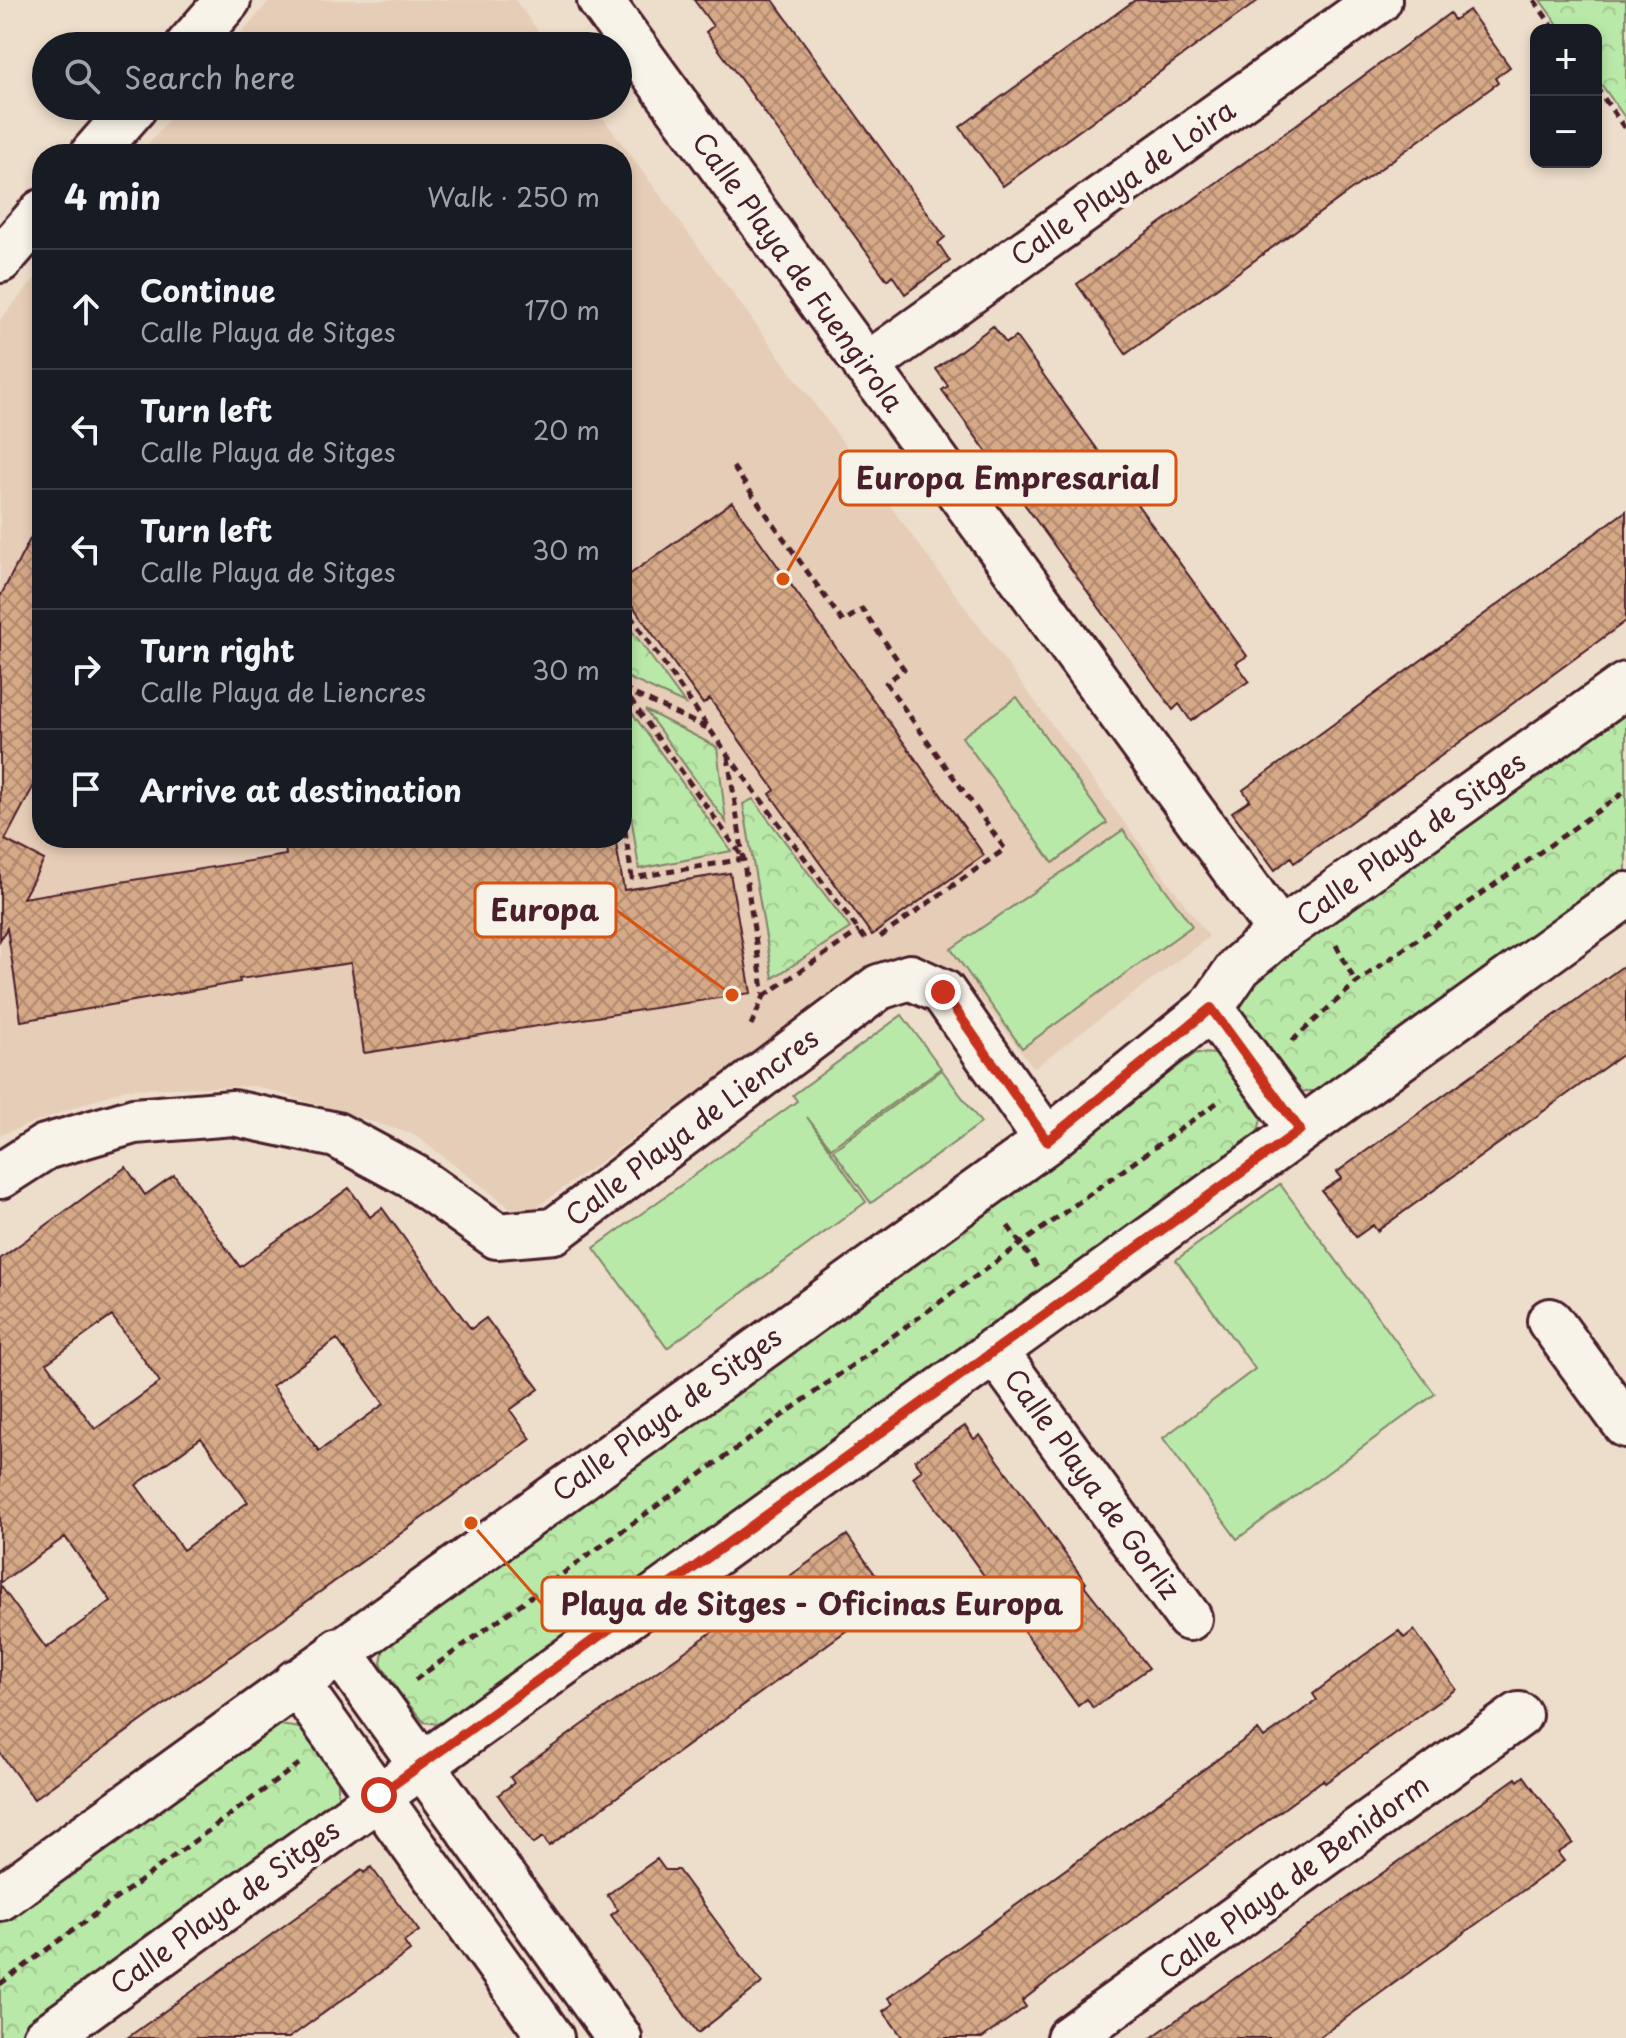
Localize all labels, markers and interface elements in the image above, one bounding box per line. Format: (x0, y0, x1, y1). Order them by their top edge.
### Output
map controls (1530, 24, 1602, 168)
button: + (1530, 24, 1602, 96)
search box (32, 32, 632, 120)
icon: search (60, 54, 104, 98)
text: Search here (124, 54, 296, 99)
street label: Calle Playa de Loira (1001, 88, 1244, 276)
button: − (1530, 96, 1602, 168)
street label: Calle Playa de Fuengirola (683, 122, 916, 421)
text: 4 min (64, 170, 161, 222)
text: Walk · 250 m (427, 177, 600, 216)
text: Continue (140, 267, 275, 312)
icon: ahead (64, 287, 108, 331)
text: 170 m (525, 290, 600, 329)
text: Calle Playa de Sitges (140, 312, 396, 351)
text: Turn left (140, 387, 272, 432)
icon: left (64, 407, 108, 451)
text: 20 m (533, 410, 600, 449)
text: Calle Playa de Sitges (140, 432, 396, 471)
callout: Europa Empresarial (840, 451, 1176, 505)
text: Europa Empresarial (856, 454, 1160, 499)
text: Turn left (140, 507, 272, 552)
icon: left (64, 527, 108, 571)
text: 30 m (532, 530, 600, 569)
text: Calle Playa de Sitges (140, 552, 396, 591)
text: Turn right (140, 627, 295, 672)
icon: right (64, 647, 108, 691)
text: 30 m (532, 650, 600, 689)
text: Calle Playa de Liencres (140, 672, 426, 711)
street label: Calle Playa de Sitges (1286, 740, 1534, 936)
icon: arrive (64, 767, 108, 811)
text: Arrive at destination (140, 767, 462, 812)
callout: Europa (475, 883, 616, 937)
text: Europa (491, 886, 600, 931)
route end (925, 974, 961, 1010)
street label: Calle Playa de Liencres (555, 1016, 827, 1236)
street label: Calle Playa de Sitges (542, 1315, 790, 1511)
street label: Calle Playa de Gorliz (995, 1359, 1192, 1608)
callout: Playa de Sitges - Oficinas Europa (542, 1577, 1082, 1631)
text: Playa de Sitges - Oficinas Europa (561, 1580, 1064, 1625)
street label: Calle Playa de Benidorm (1149, 1763, 1438, 1989)
route start (361, 1777, 397, 1813)
street label: Calle Playa de Sitges (100, 1808, 348, 2004)

